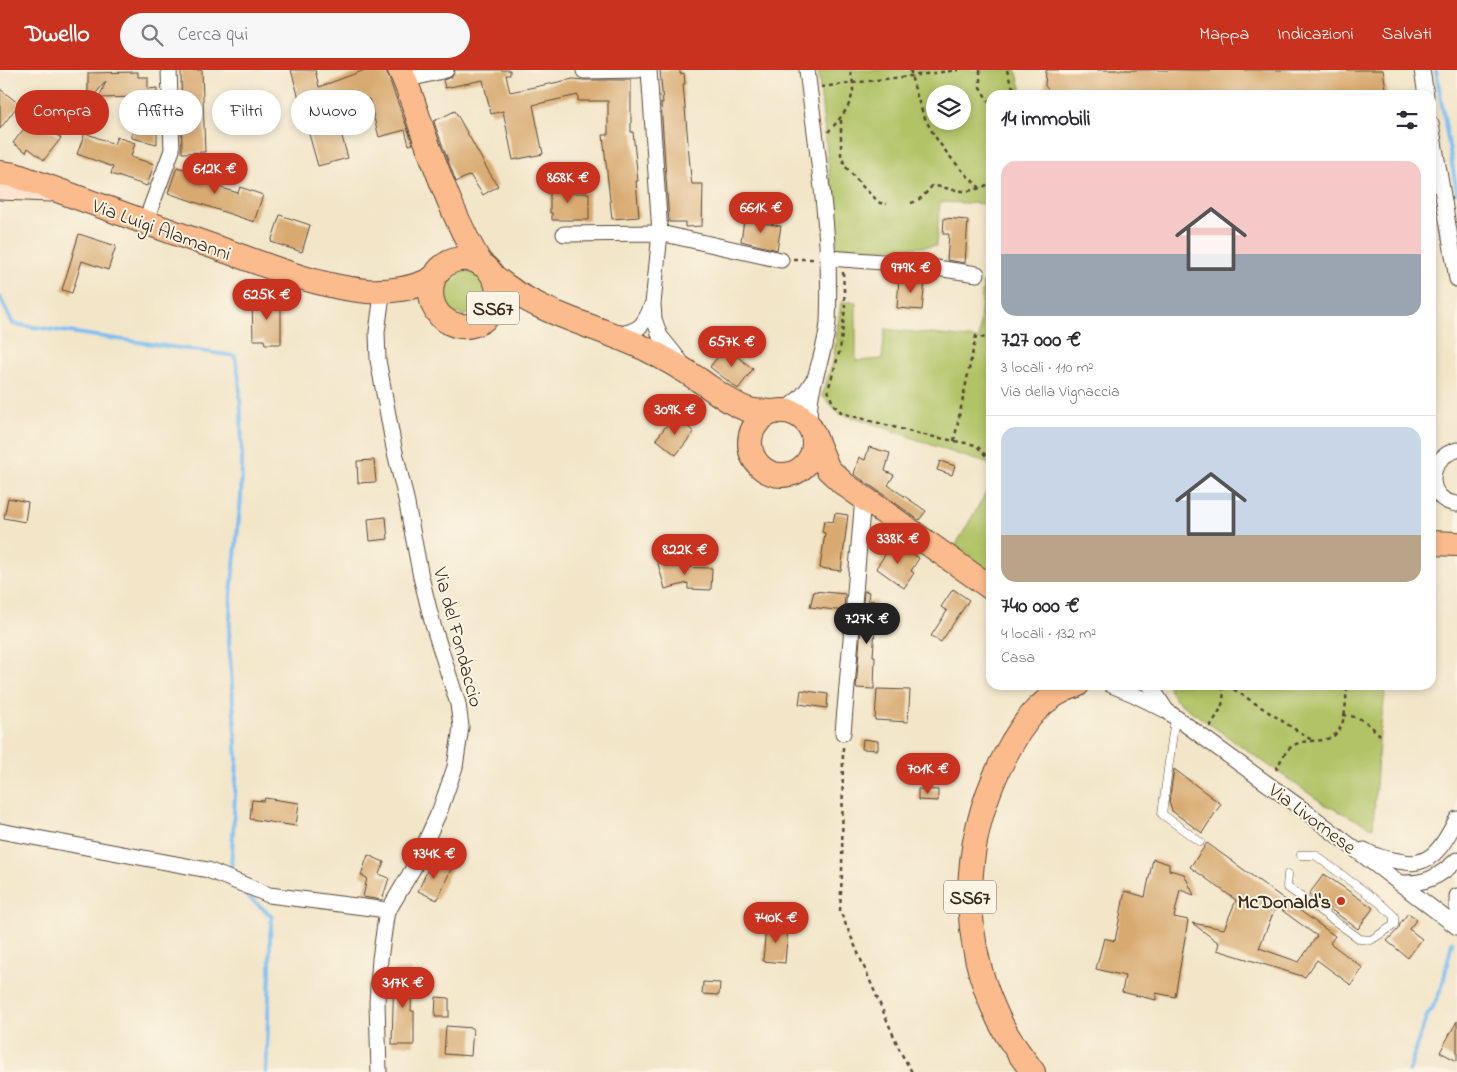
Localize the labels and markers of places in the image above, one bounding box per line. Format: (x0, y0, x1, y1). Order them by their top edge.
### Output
pin: 612K € (174, 152, 256, 195)
pin: 868K € (527, 162, 609, 204)
pin: 661K € (720, 191, 802, 234)
pin: 979K € (870, 252, 952, 294)
pin: 625K € (226, 278, 308, 321)
pin: 657K € (691, 326, 773, 368)
pin: 309K € (634, 394, 716, 436)
pin: 338K € (857, 522, 939, 565)
pin: 822K € (644, 534, 726, 576)
pin: 727K € (826, 602, 908, 645)
pin: 701K € (887, 752, 969, 795)
pin: 734K € (393, 838, 475, 880)
place label: McDonald's (1237, 889, 1331, 918)
marker: McDonald's (1335, 895, 1347, 907)
pin: 740K € (735, 902, 817, 944)
pin: 317K € (362, 966, 444, 1009)

